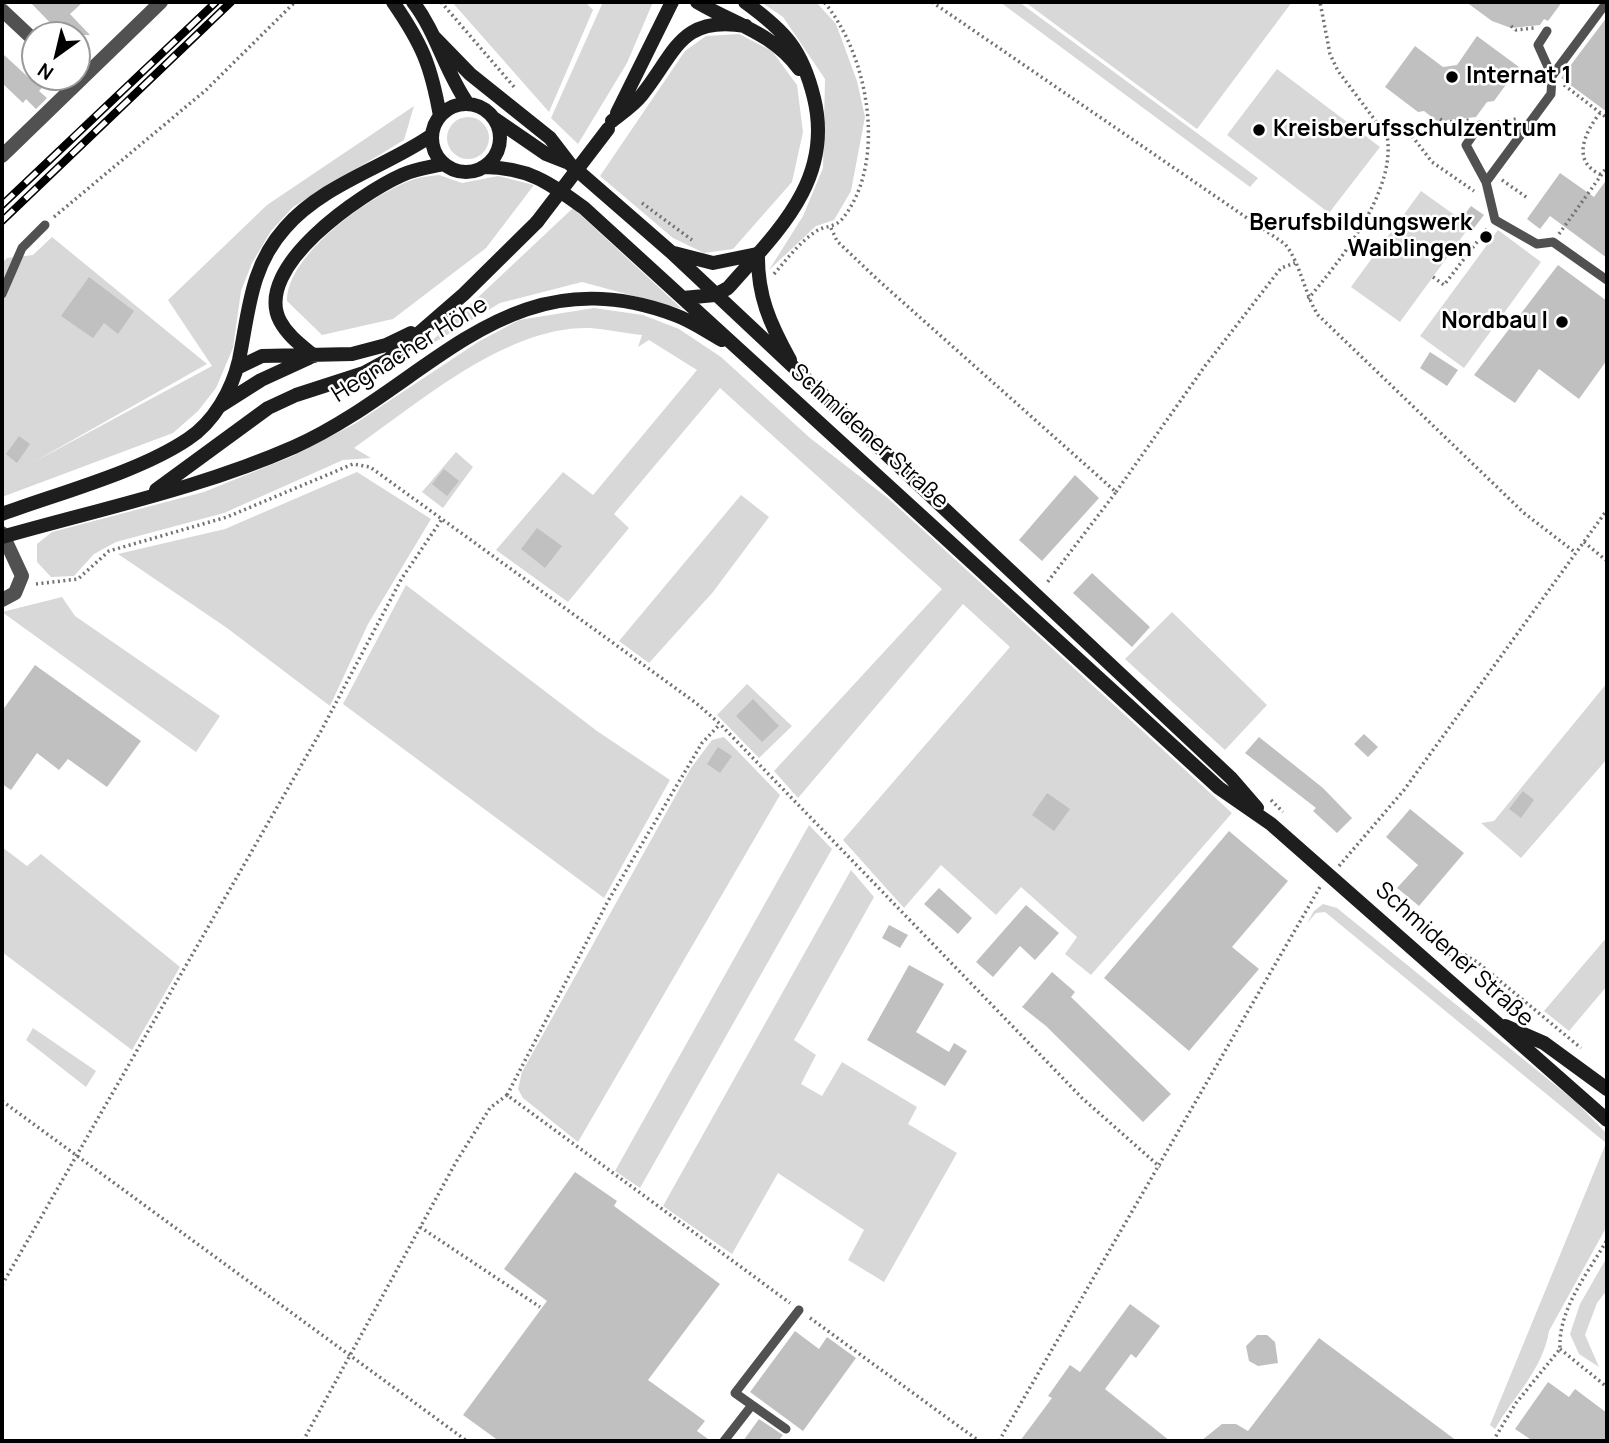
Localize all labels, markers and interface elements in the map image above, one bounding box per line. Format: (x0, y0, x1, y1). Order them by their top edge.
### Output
north arrow (21, 21, 91, 91)
text: N (32, 57, 58, 86)
place label: Internat 1 (1466, 63, 1571, 91)
marker: Internat 1 (1444, 69, 1460, 85)
place label: Kreisberufsschulzentrum (1273, 116, 1557, 144)
marker: Kreisberufsschulzentrum (1251, 122, 1267, 138)
place label: Berufsbildungswerk Waiblingen (1249, 210, 1472, 264)
marker: Berufsbildungswerk Waiblingen (1478, 229, 1494, 245)
street label: Hegnacher Höhe (327, 291, 493, 409)
place label: Nordbau I (1441, 308, 1548, 336)
marker: Nordbau I (1554, 314, 1570, 330)
street label: Schmidener Straße (784, 359, 954, 515)
street label: Schmidener Straße (1369, 877, 1539, 1033)

